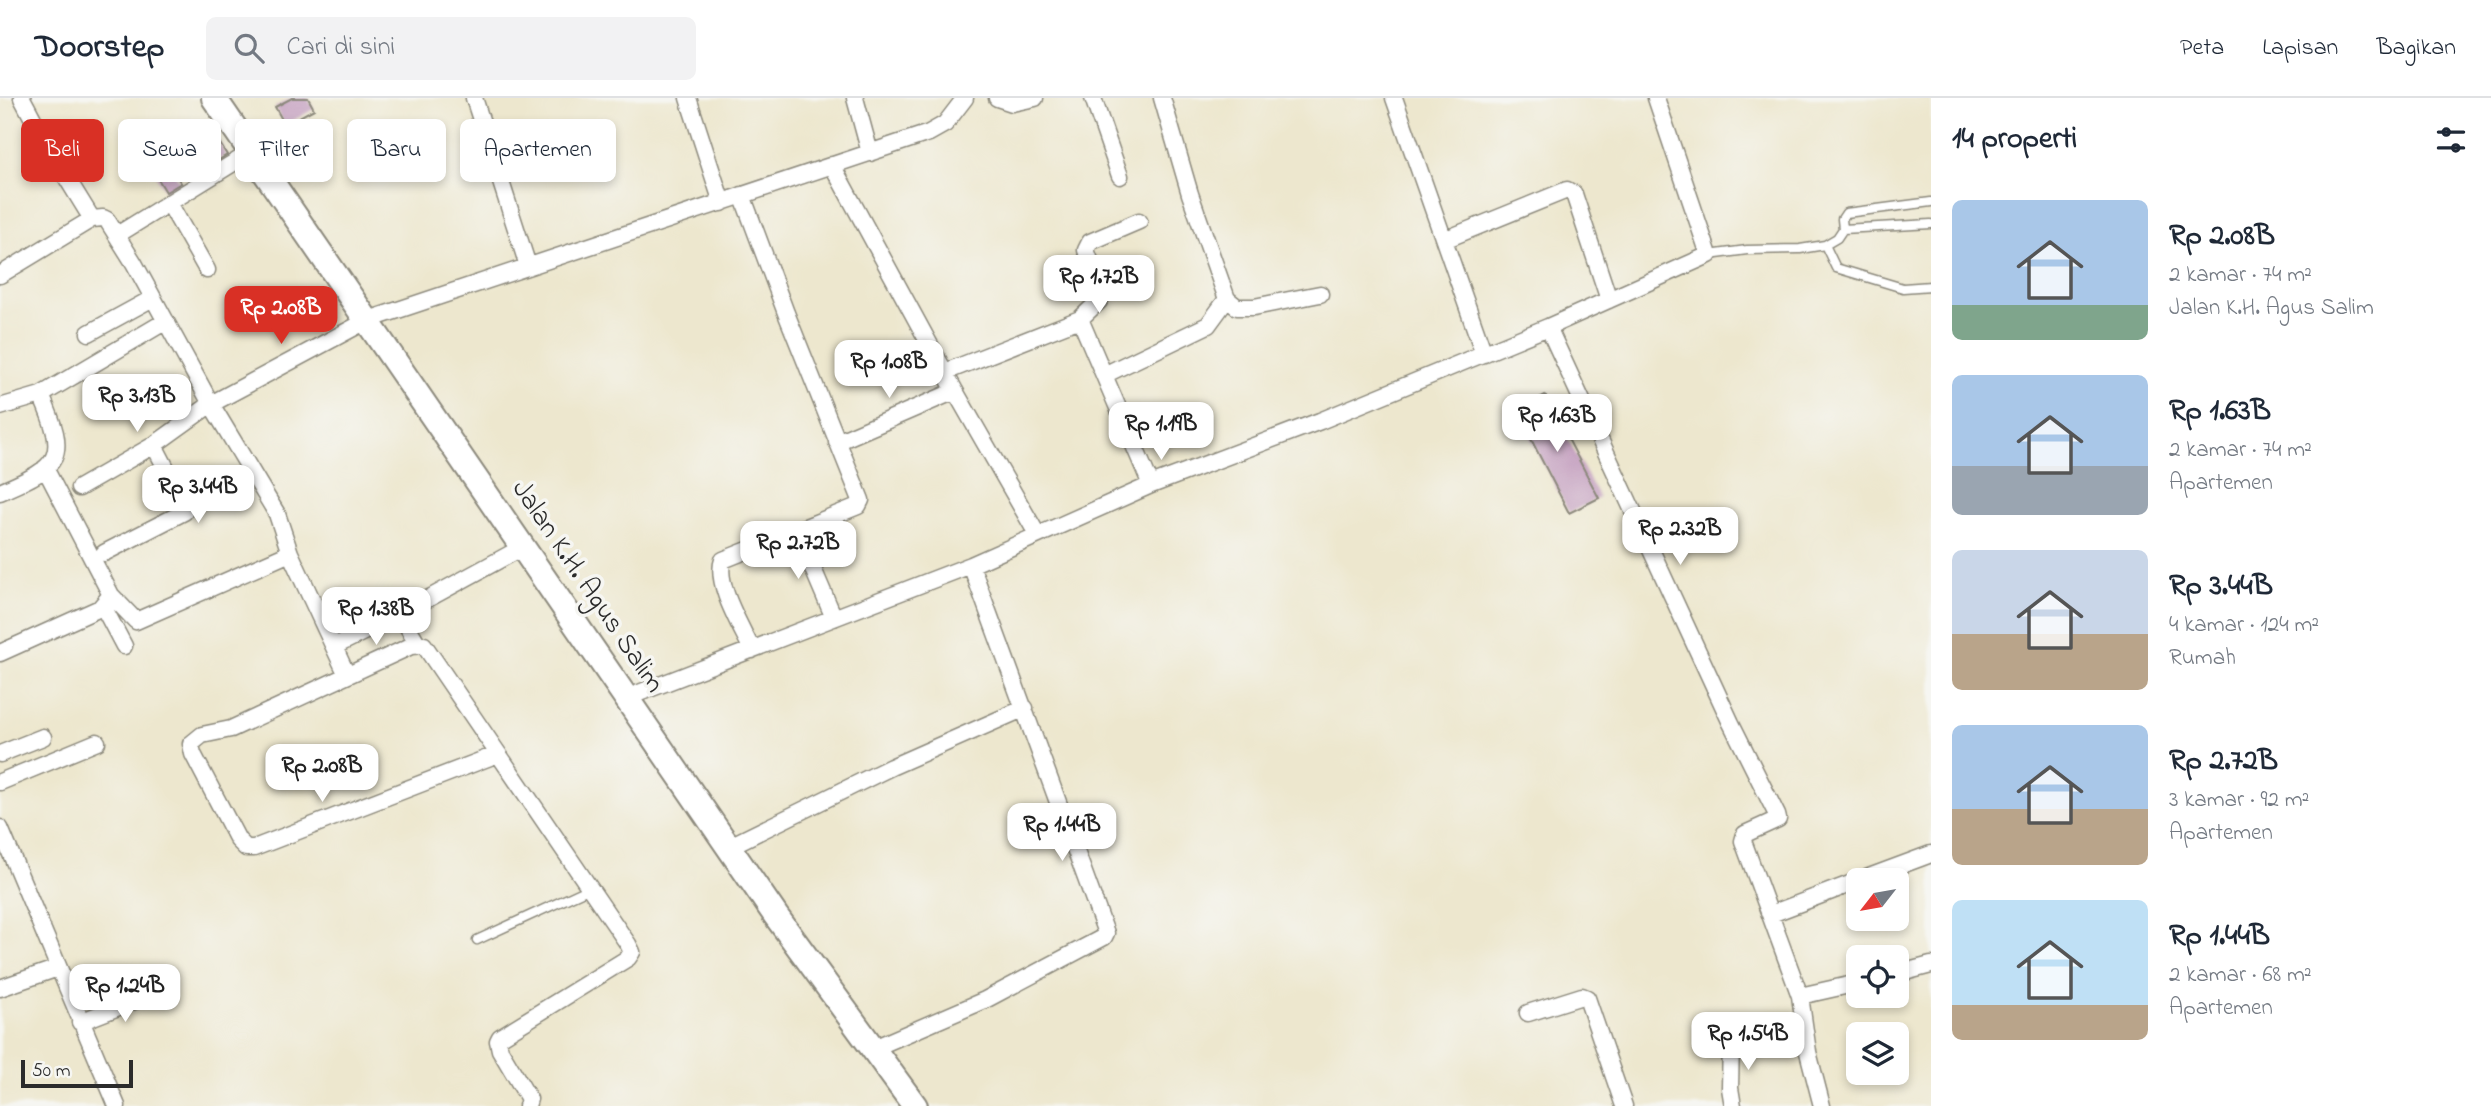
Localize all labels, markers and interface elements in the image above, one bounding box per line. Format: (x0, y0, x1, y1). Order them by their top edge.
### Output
search box (206, 17, 696, 80)
text: Doorstep (35, 24, 164, 72)
icon: search (230, 29, 268, 67)
text: Cari di sini (286, 29, 395, 67)
text: Peta (2180, 31, 2224, 66)
text: Lapisan (2262, 31, 2338, 66)
text: Bagikan (2376, 31, 2456, 66)
text: 14 properti (1952, 118, 2077, 162)
chip: Beli (21, 119, 104, 182)
chip: Sewa (118, 119, 221, 182)
chip: Filter (235, 119, 333, 182)
chip: Baru (347, 119, 446, 182)
chip: Apartemen (460, 119, 616, 182)
icon: filters (2432, 121, 2470, 159)
text: Rp 2.08B (2169, 215, 2275, 259)
icon: home (2008, 228, 2092, 312)
pin: Rp 1.72B (1027, 256, 1171, 315)
text: 2 kamar · 74 m² (2169, 259, 2312, 292)
text: Rp 1.72B (1059, 261, 1139, 294)
pin: Rp 2.08B (209, 286, 353, 346)
text: Rp 2.08B (240, 292, 322, 325)
text: Jalan K.H. Agus Salim (2169, 292, 2374, 325)
pin: Rp 1.08B (817, 341, 961, 400)
text: Rp 1.08B (850, 346, 928, 379)
pin: Rp 3.13B (65, 374, 209, 434)
text: Rp 3.13B (98, 380, 176, 413)
text: Rp 1.63B (2169, 390, 2271, 434)
pin: Rp 1.63B (1485, 394, 1629, 454)
text: Rp 1.63B (1518, 400, 1596, 433)
pin: Rp 1.19B (1089, 402, 1233, 462)
icon: home (2008, 403, 2092, 487)
text: Rp 1.19B (1125, 408, 1197, 441)
text: 2 kamar · 74 m² (2169, 434, 2312, 467)
pin: Rp 3.44B (126, 466, 270, 525)
text: Apartemen (2169, 467, 2273, 500)
text: Rp 3.44B (158, 471, 238, 504)
street label: Jalan K.H. Agus Salim (500, 472, 674, 702)
pin: Rp 2.32B (1608, 508, 1752, 567)
text: Rp 2.32B (1638, 513, 1722, 546)
pin: Rp 2.72B (726, 522, 870, 581)
text: Rp 2.72B (756, 527, 840, 560)
text: Rp 3.44B (2169, 565, 2273, 609)
icon: home (2008, 578, 2092, 662)
pin: Rp 1.38B (304, 588, 448, 647)
text: Rp 1.38B (338, 593, 414, 626)
text: 4 kamar · 124 m² (2169, 609, 2319, 642)
text: Rumah (2169, 642, 2236, 675)
text: Rp 2.72B (2169, 740, 2278, 784)
pin: Rp 2.08B (250, 744, 394, 804)
text: Rp 2.08B (281, 750, 363, 783)
icon: home (2008, 753, 2092, 837)
text: 3 kamar · 92 m² (2169, 784, 2309, 817)
pin: Rp 1.44B (990, 804, 1134, 863)
text: Rp 1.44B (1023, 809, 1101, 842)
text: Apartemen (2169, 817, 2273, 850)
north arrow (1846, 868, 1909, 931)
map controls (1846, 868, 1909, 1085)
text: Rp 1.44B (2169, 915, 2270, 959)
icon: home (2008, 928, 2092, 1012)
button: locate (1846, 945, 1909, 1008)
text: 2 kamar · 68 m² (2169, 959, 2312, 992)
pin: Rp 1.24B (53, 964, 197, 1024)
text: Rp 1.24B (85, 970, 165, 1003)
text: Apartemen (2169, 992, 2273, 1025)
pin: Rp 1.54B (1676, 1012, 1820, 1072)
text: Rp 1.54B (1707, 1018, 1789, 1051)
button: layers (1846, 1022, 1909, 1085)
scale bar (21, 1057, 133, 1089)
text: 50 m (32, 1058, 71, 1085)

